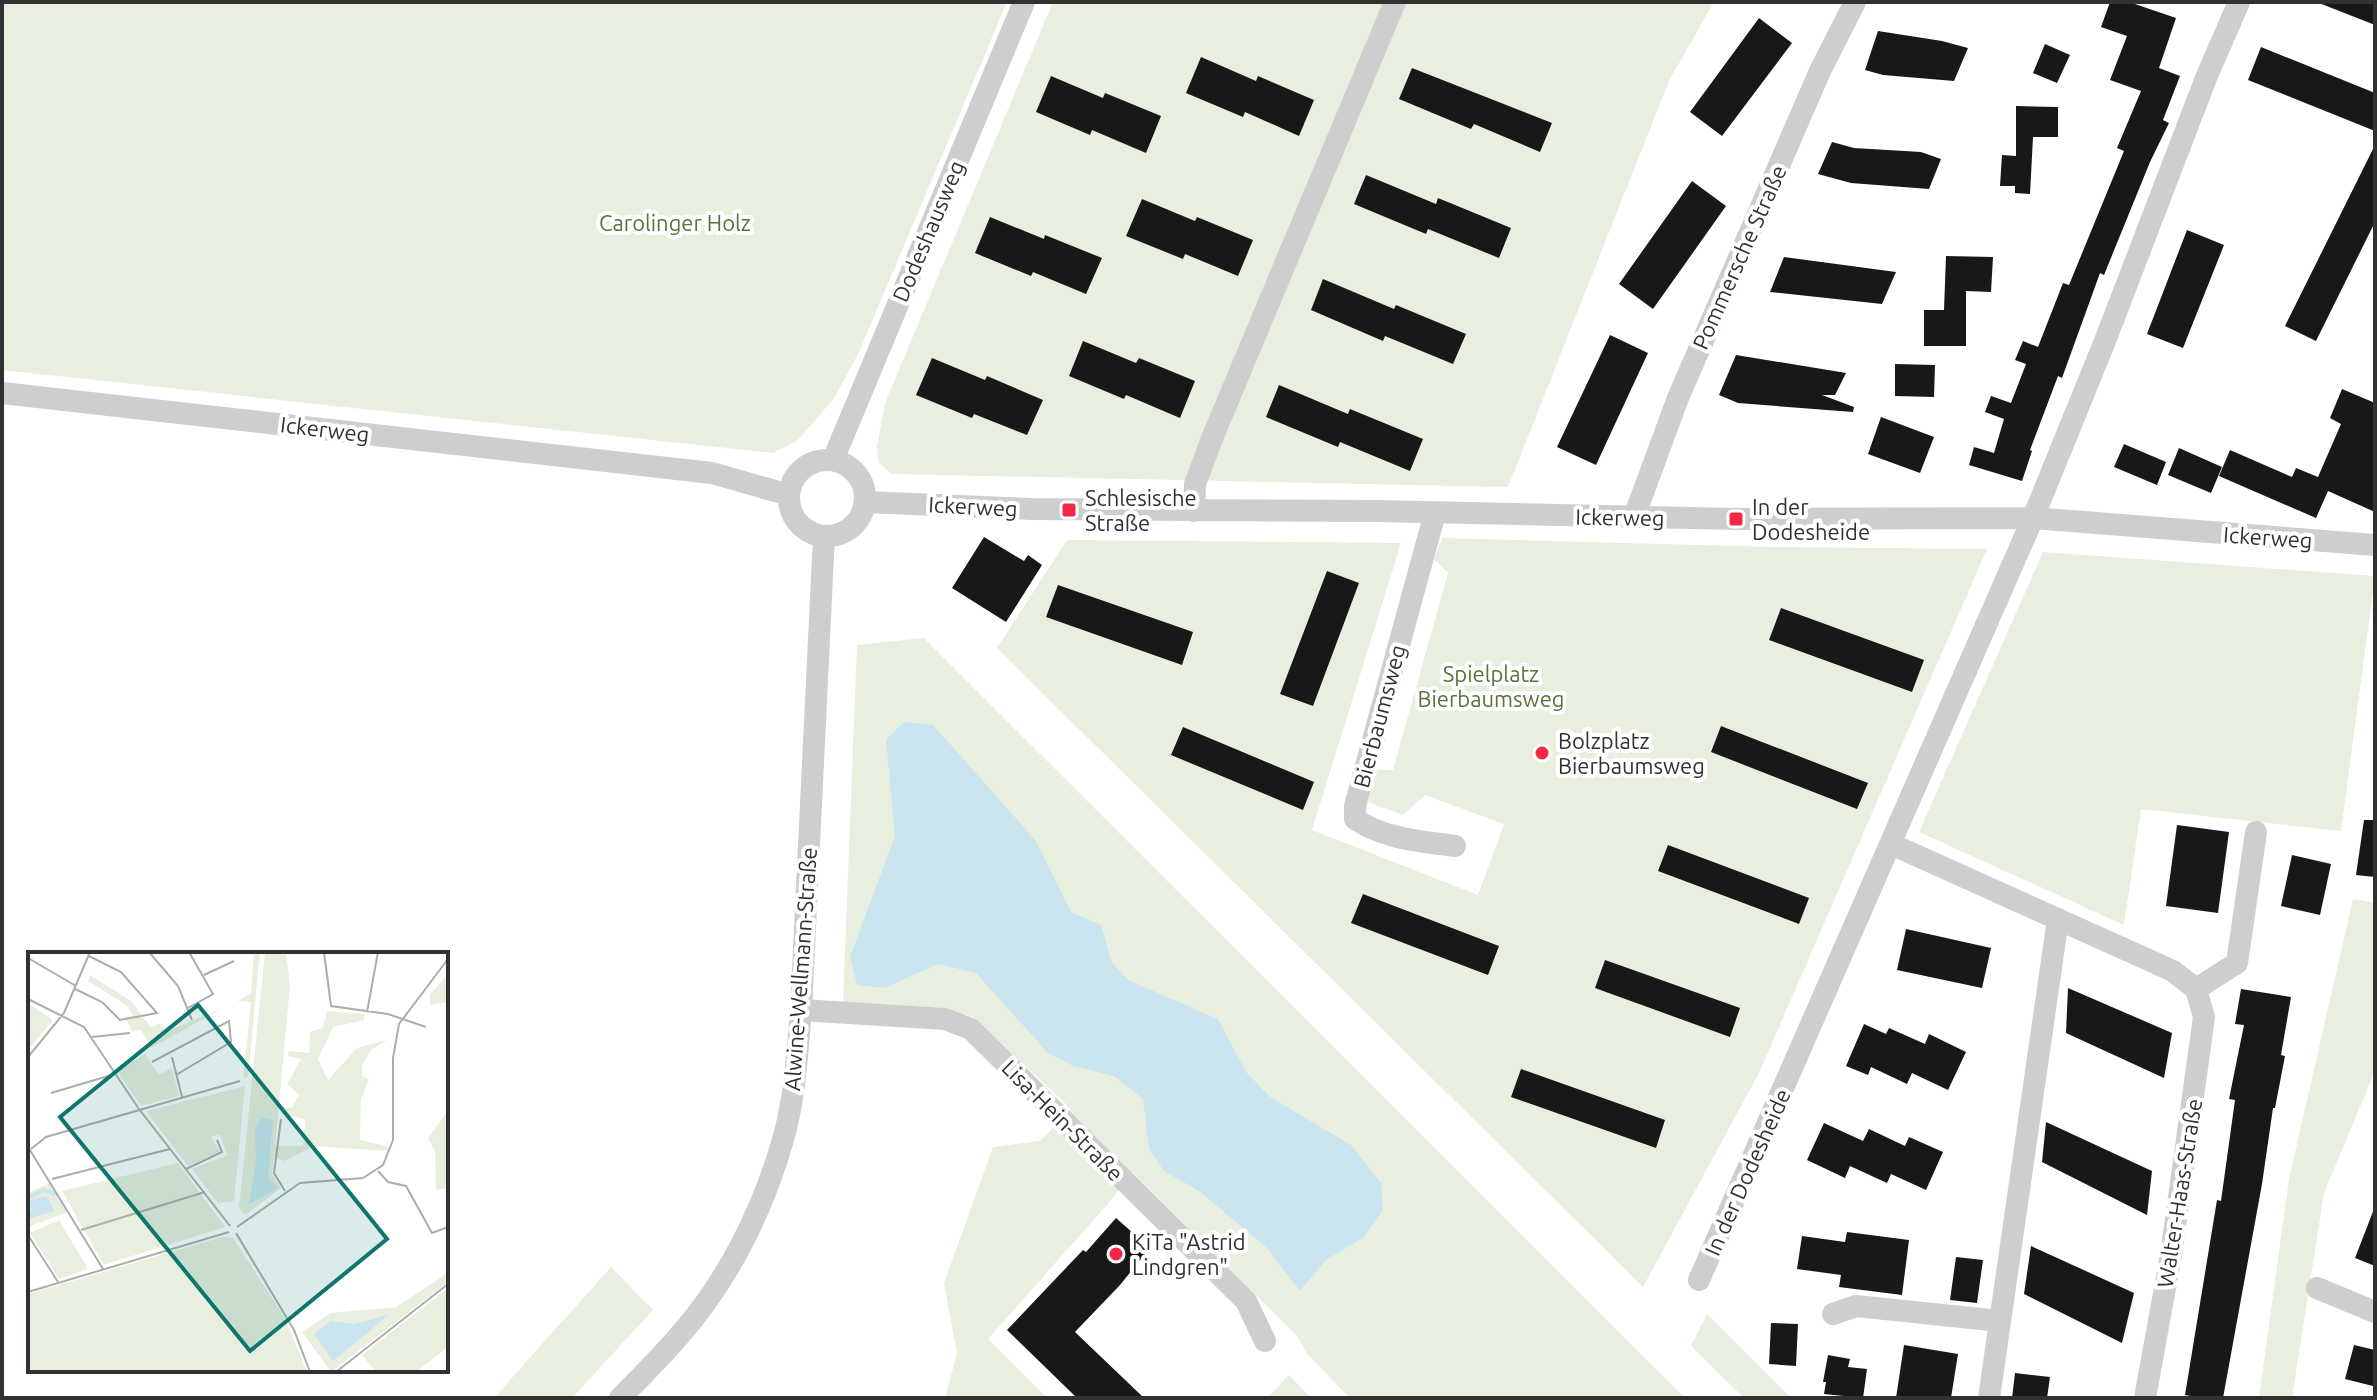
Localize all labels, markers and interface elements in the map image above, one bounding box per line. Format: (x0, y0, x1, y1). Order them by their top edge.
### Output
street label: Dodeshausweg (887, 157, 969, 305)
street label: Pommersche Straße (1687, 161, 1791, 353)
park label: Carolinger Holz (599, 210, 751, 235)
street label: Ickerweg (279, 411, 371, 447)
place label: Schlesische Straße (1085, 485, 1197, 535)
street label: Ickerweg (928, 491, 1018, 521)
place label: In der Dodesheide (1752, 494, 1870, 544)
marker: Schlesische Straße (1060, 501, 1078, 519)
street label: Ickerweg (1575, 504, 1665, 530)
marker: In der Dodesheide (1727, 510, 1745, 528)
street label: Ickerweg (2223, 521, 2313, 553)
street label: Bierbaumsweg (1348, 642, 1410, 790)
park label: Spielplatz Bierbaumsweg (1418, 661, 1564, 711)
place label: Bolzplatz Bierbaumsweg (1558, 728, 1705, 778)
marker: Bolzplatz Bierbaumsweg (1533, 744, 1551, 762)
street label: Alwine-Wellmann-Straße (779, 846, 821, 1092)
inset map (28, 952, 448, 1372)
street label: Lisa-Hein-Straße (997, 1054, 1129, 1186)
street label: In der Dodesheide (1699, 1085, 1795, 1259)
street label: Walter-Haas-Straße (2152, 1097, 2206, 1289)
place label: KiTa "Astrid Lindgren" (1132, 1229, 1246, 1279)
marker: KiTa "Astrid Lindgren" (1107, 1245, 1125, 1263)

